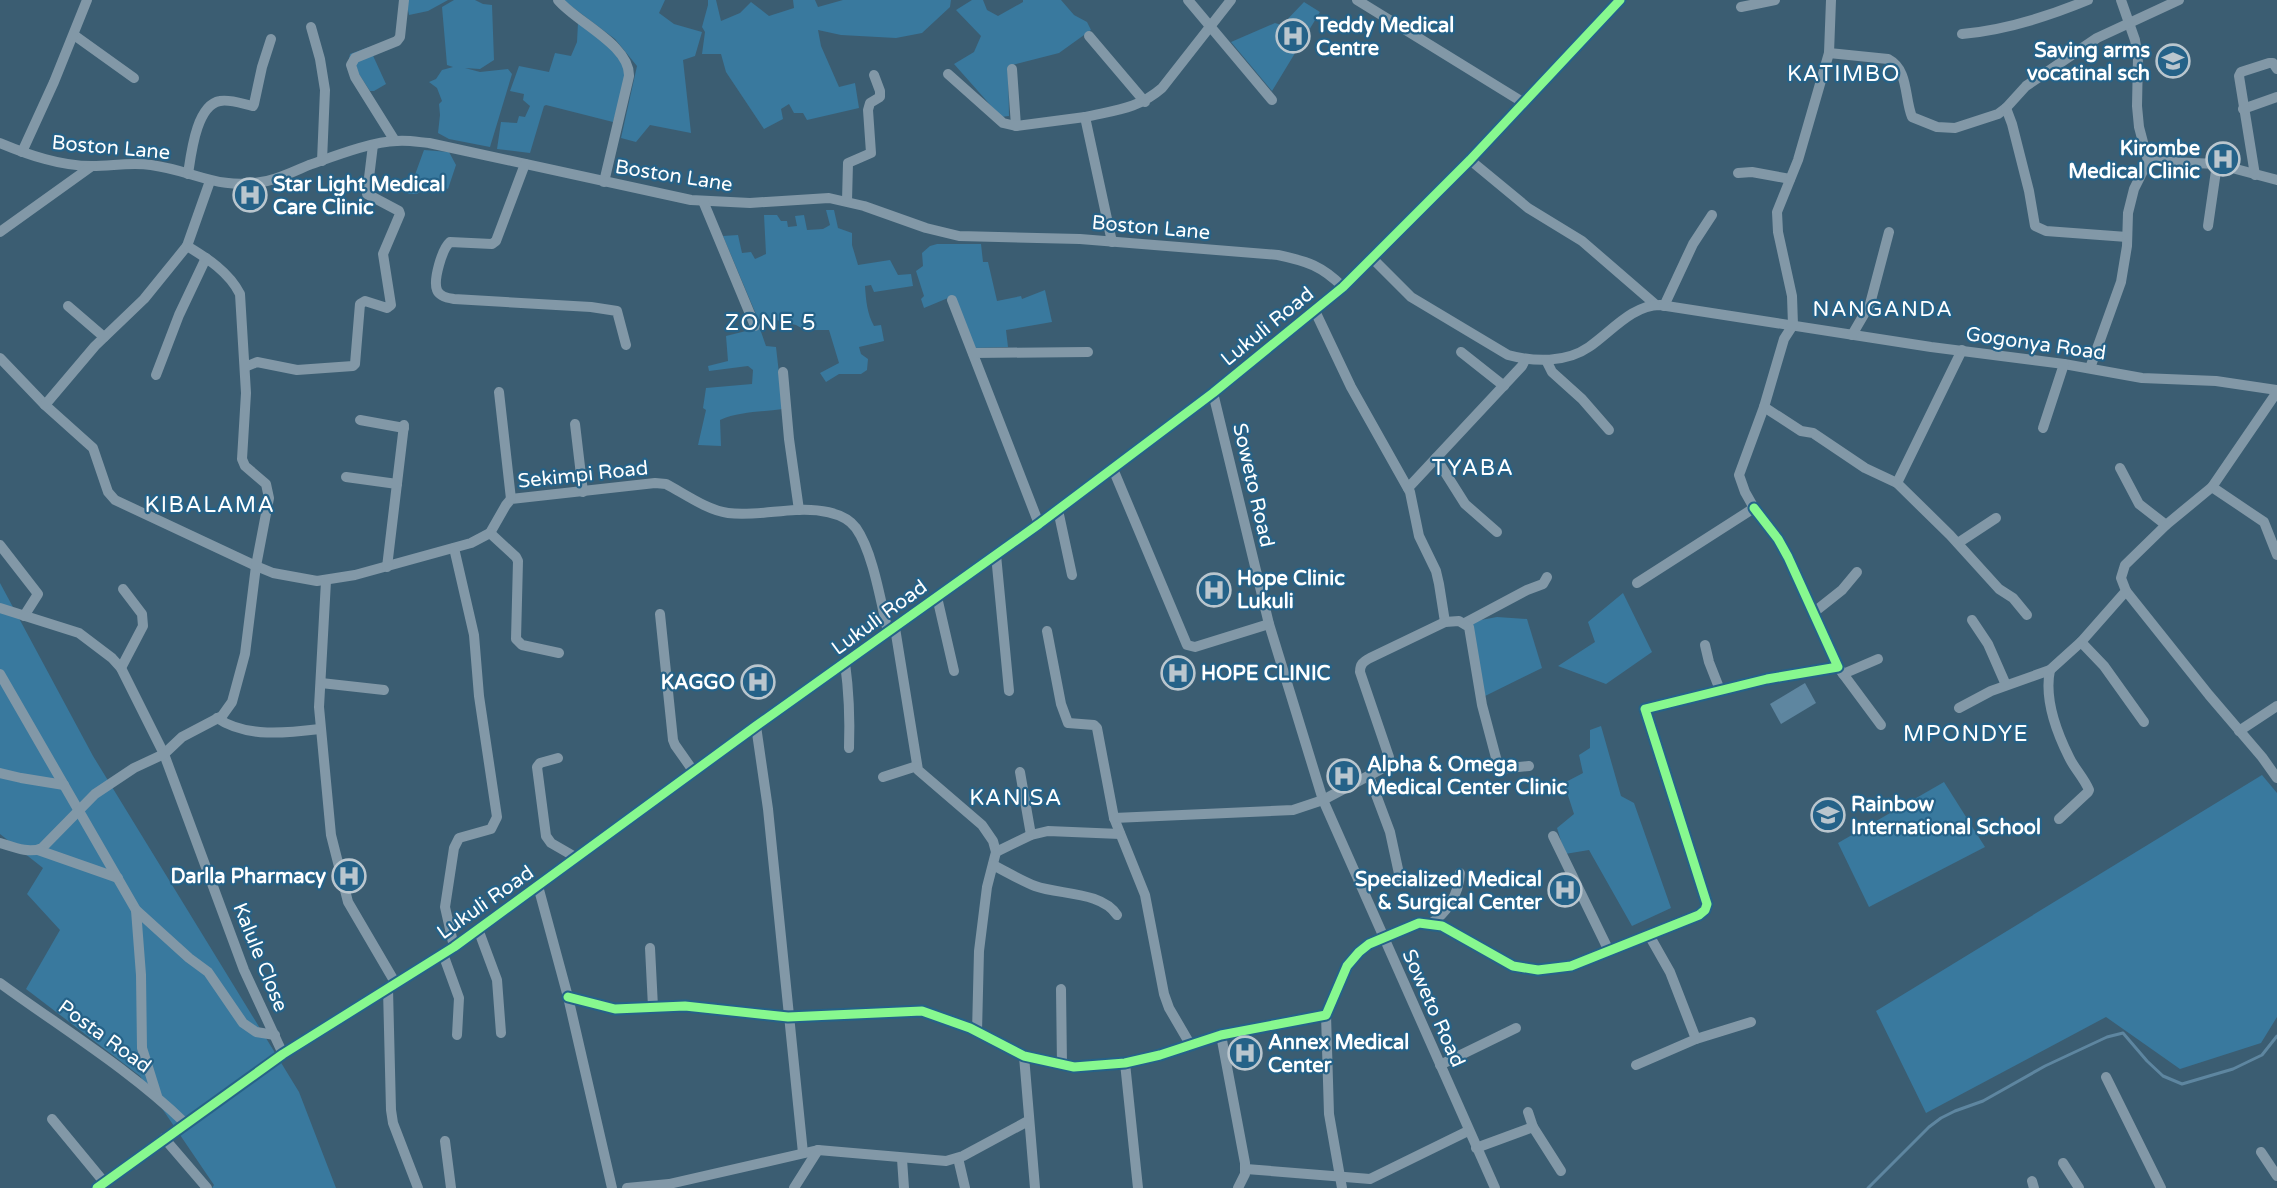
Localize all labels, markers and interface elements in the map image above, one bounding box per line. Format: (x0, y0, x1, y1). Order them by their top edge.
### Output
place label: Teddy Medical Centre (1315, 14, 1454, 61)
hospital icon: Teddy Medical Centre (1275, 18, 1311, 54)
place label: Saving arms vocatinal sch (2027, 39, 2150, 86)
school or university icon: Saving arms vocatinal sch (2155, 43, 2191, 79)
district label: KATIMBO (1787, 61, 1901, 87)
street label: Boston Lane (51, 131, 171, 165)
place label: Kirombe Medical Clinic (2068, 137, 2200, 184)
hospital icon: Kirombe Medical Clinic (2205, 141, 2241, 177)
street label: Boston Lane (613, 155, 734, 197)
place label: Star Light Medical Care Clinic (273, 173, 445, 220)
hospital icon: Star Light Medical Care Clinic (232, 177, 268, 213)
street label: Boston Lane (1091, 211, 1211, 245)
street label: Lukuli Road (1216, 282, 1319, 371)
district label: NANGANDA (1813, 297, 1953, 322)
district label: ZONE 5 (725, 310, 817, 336)
street label: Gogonya Road (1964, 322, 2108, 366)
street label: Soweto Road (1227, 421, 1279, 550)
district label: TYABA (1432, 455, 1514, 481)
street label: Sekimpi Road (517, 456, 649, 494)
district label: KIBALAMA (145, 492, 275, 518)
place label: Hope Clinic Lukuli (1237, 567, 1345, 614)
hospital icon: Hope Clinic Lukuli (1196, 572, 1232, 608)
street label: Lukuli Road (827, 575, 932, 660)
hospital icon: HOPE CLINIC (1160, 655, 1196, 691)
place label: HOPE CLINIC (1201, 662, 1331, 686)
hospital icon: KAGGO (740, 664, 776, 700)
place label: KAGGO (661, 671, 735, 695)
district label: MPONDYE (1903, 721, 2029, 747)
place label: Alpha & Omega Medical Center Clinic (1367, 753, 1568, 800)
hospital icon: Alpha & Omega Medical Center Clinic (1326, 758, 1362, 794)
district label: KANISA (969, 785, 1063, 811)
place label: Rainbow International School (1851, 793, 2041, 840)
school or university icon: Rainbow International School (1810, 797, 1846, 833)
hospital icon: Darlla Pharmacy (331, 858, 367, 894)
street label: Lukuli Road (433, 861, 538, 945)
place label: Darlla Pharmacy (170, 865, 326, 889)
place label: Specialized Medical & Surgical Center (1355, 868, 1542, 915)
hospital icon: Specialized Medical & Surgical Center (1547, 872, 1583, 908)
street label: Kalule Close (227, 899, 293, 1015)
street label: Soweto Road (1396, 946, 1470, 1071)
street label: Posta Road (53, 995, 156, 1079)
place label: Annex Medical Center (1268, 1031, 1409, 1078)
hospital icon: Annex Medical Center (1227, 1035, 1263, 1071)

